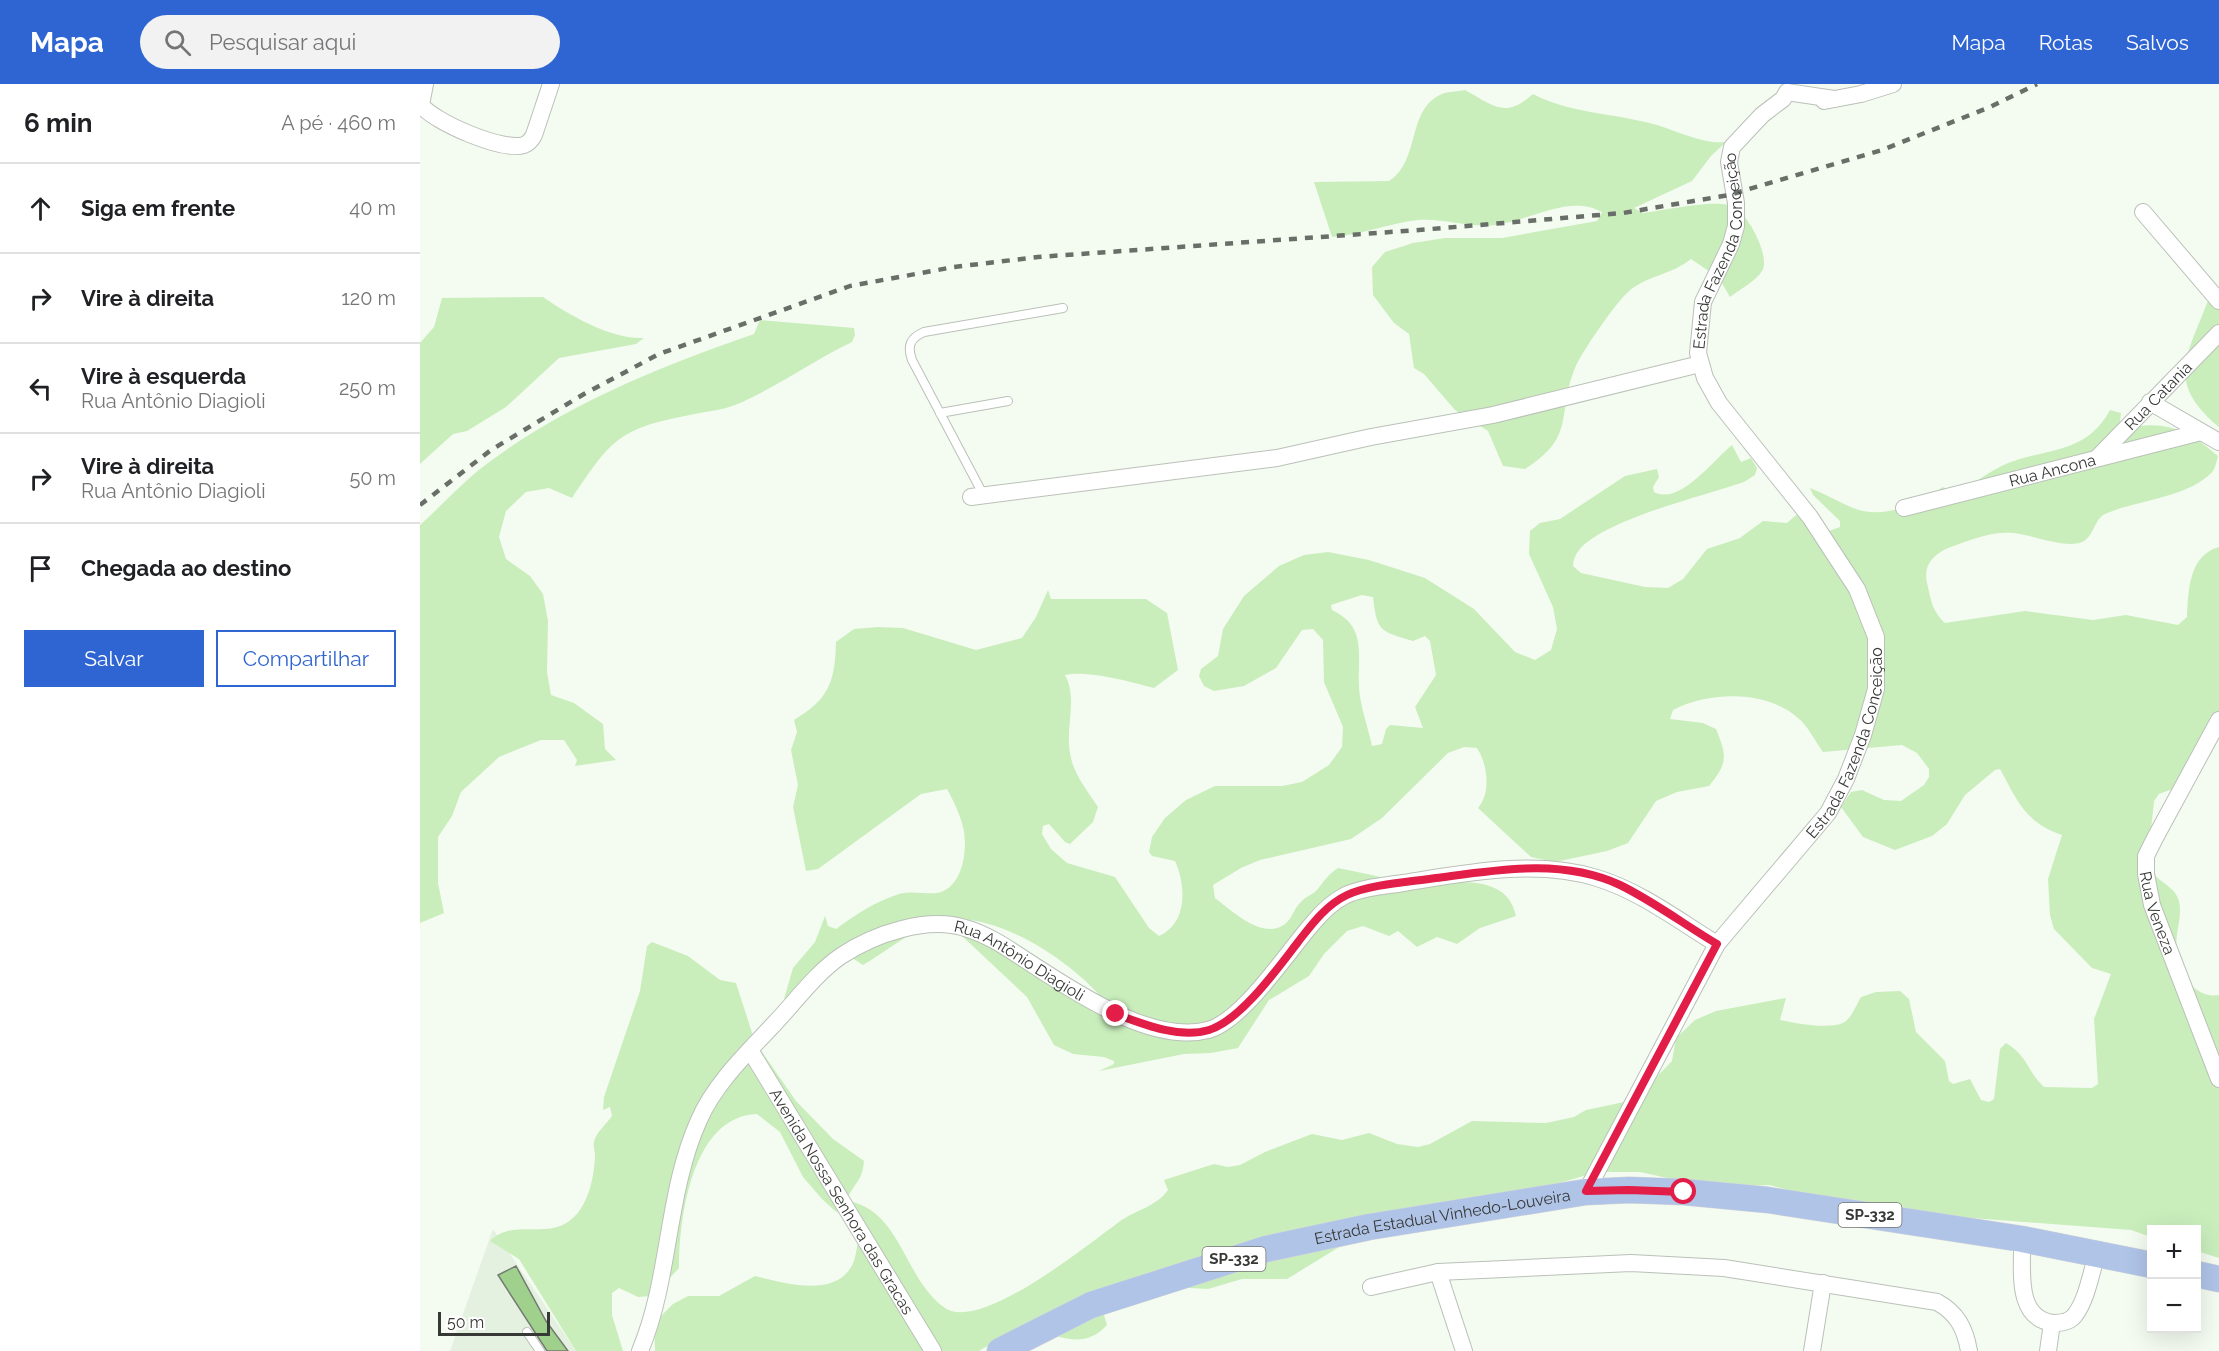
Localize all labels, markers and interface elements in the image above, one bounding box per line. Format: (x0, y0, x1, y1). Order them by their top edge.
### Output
search box (140, 15, 560, 69)
text: Mapa (30, 26, 104, 59)
icon: search (161, 26, 194, 59)
text: Pesquisar aqui (209, 29, 356, 55)
text: Mapa (1952, 30, 2006, 55)
text: Rotas (2039, 30, 2093, 55)
text: Salvos (2126, 30, 2189, 55)
text: 6 min (24, 108, 93, 138)
text: A pé · 460 m (281, 111, 396, 135)
street label: Estrada Fazenda Conceição (1689, 151, 1746, 350)
icon: ahead (24, 192, 57, 225)
text: Siga em frente (81, 195, 235, 221)
text: 40 m (349, 196, 396, 220)
icon: right (24, 282, 57, 315)
text: Vire à direita (81, 285, 214, 311)
text: 120 m (341, 286, 396, 310)
street label: Rua Catania (2121, 358, 2196, 434)
text: Vire à esquerda (81, 363, 246, 389)
icon: left (24, 372, 57, 405)
text: 250 m (339, 376, 396, 400)
text: Rua Antônio Diagioli (81, 389, 266, 413)
street label: Rua Ancona (2007, 450, 2098, 491)
text: Vire à direita (81, 453, 214, 479)
icon: right (24, 462, 57, 495)
text: 50 m (349, 466, 396, 490)
text: Rua Antônio Diagioli (81, 479, 266, 503)
icon: arrive (24, 552, 57, 585)
text: Chegada ao destino (81, 555, 291, 581)
button: Salvar (24, 630, 204, 687)
button: Compartilhar (216, 630, 396, 687)
street label: Estrada Fazenda Conceição (1802, 647, 1886, 842)
street label: Rua Veneza (2136, 870, 2179, 957)
street label: Rua Antônio Diagioli (952, 917, 1088, 1005)
route end (1102, 1000, 1128, 1026)
street label: Avenida Nossa Senhora das Gracas (766, 1085, 918, 1318)
route start (1670, 1178, 1696, 1204)
street label: Estrada Estadual Vinhedo-Louveira (1313, 1186, 1572, 1248)
road number: SP-332 (1838, 1203, 1902, 1227)
map controls (2147, 1225, 2201, 1333)
button: + (2147, 1225, 2201, 1279)
road number: SP-332 (1202, 1247, 1266, 1271)
button: − (2147, 1279, 2201, 1333)
scale bar (438, 1309, 550, 1336)
text: 50 m (447, 1313, 484, 1332)

